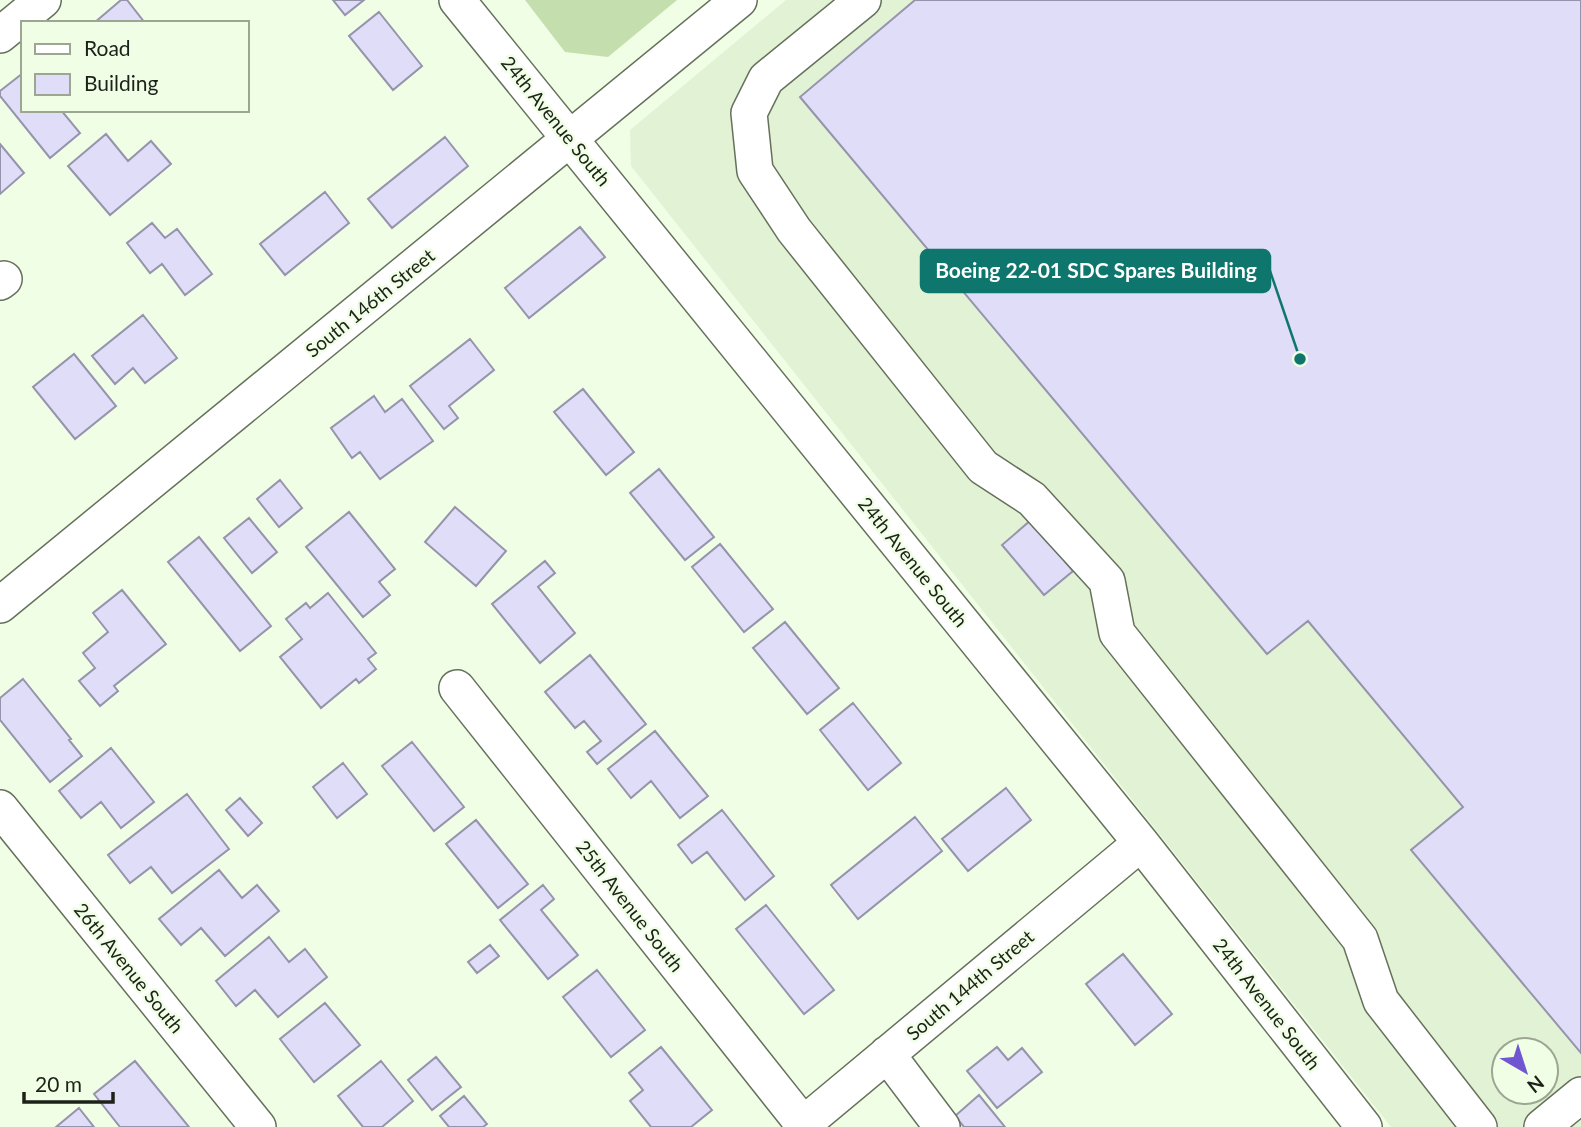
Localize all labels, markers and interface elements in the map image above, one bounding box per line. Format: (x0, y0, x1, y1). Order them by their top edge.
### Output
legend (21, 21, 248, 112)
text: Road (84, 35, 131, 60)
street label: 24th Avenue South (497, 51, 616, 190)
text: Building (84, 70, 159, 95)
street label: South 146th Street (301, 243, 439, 362)
callout: Boeing 22-01 SDC Spares Building (921, 250, 1270, 292)
text: Boeing 22-01 SDC Spares Building (935, 257, 1257, 282)
street label: 24th Avenue South (854, 492, 973, 631)
street label: 25th Avenue South (572, 835, 689, 976)
street label: 26th Avenue South (70, 898, 189, 1037)
street label: South 144th Street (901, 925, 1038, 1045)
street label: 24th Avenue South (1209, 933, 1326, 1074)
north arrow (1490, 1036, 1560, 1106)
scale bar (24, 1060, 114, 1104)
text: 20 m (35, 1071, 82, 1096)
text: N (1523, 1071, 1549, 1098)

